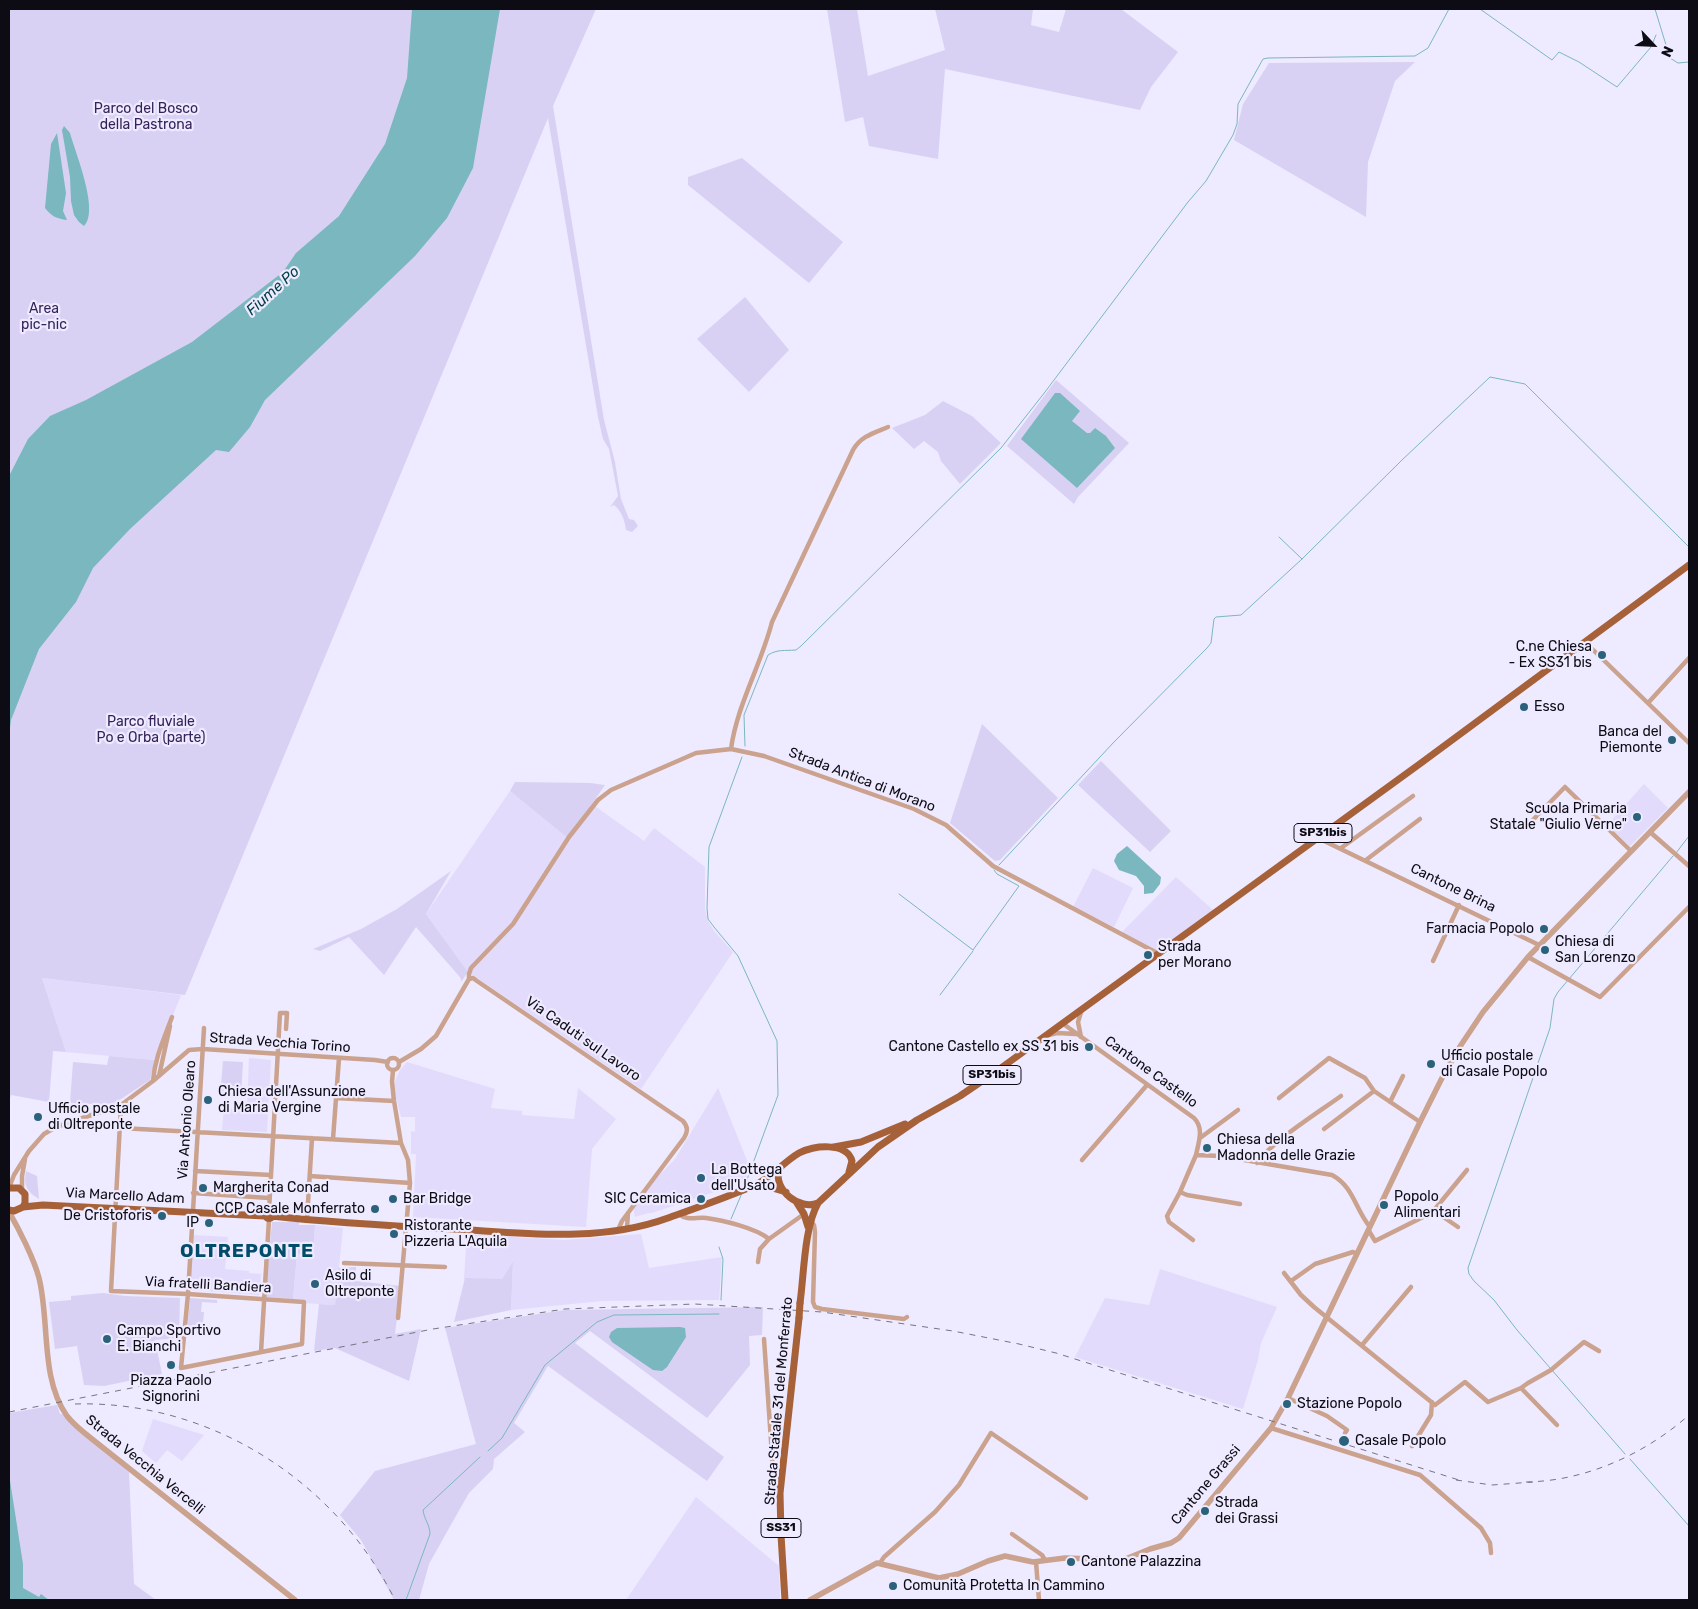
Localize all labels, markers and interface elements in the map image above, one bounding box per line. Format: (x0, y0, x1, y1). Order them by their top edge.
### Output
north arrow (1628, 20, 1678, 70)
text: N (1657, 43, 1677, 60)
park label: Parco del Bosco della Pastrona (94, 101, 198, 134)
water label: Fiume Po (243, 263, 303, 319)
park label: Area pic-nic (21, 301, 67, 334)
place label: C.ne Chiesa - Ex SS31 bis (1508, 639, 1592, 672)
marker: C.ne Chiesa - Ex SS31 bis (1596, 649, 1608, 661)
place label: Esso (1534, 699, 1565, 715)
marker: Esso (1518, 701, 1530, 713)
park label: Parco fluviale Po e Orba (parte) (96, 714, 206, 746)
place label: Banca del Piemonte (1598, 724, 1662, 756)
marker: Banca del Piemonte (1666, 734, 1678, 746)
street label: Strada Antica di Morano (786, 744, 938, 816)
place label: Scuola Primaria Statale "Giulio Verne" (1490, 801, 1627, 834)
marker: Scuola Primaria Statale "Giulio Verne" (1631, 811, 1643, 823)
road number: SP31bis (1294, 824, 1352, 842)
street label: Cantone Brina (1408, 860, 1498, 916)
place label: Farmacia Popolo (1426, 921, 1534, 937)
marker: Farmacia Popolo (1538, 923, 1550, 935)
place label: Chiesa di San Lorenzo (1555, 934, 1636, 966)
place label: Strada per Morano (1158, 939, 1232, 972)
marker: Chiesa di San Lorenzo (1539, 944, 1551, 956)
marker: Strada per Morano (1142, 949, 1154, 961)
street label: Via Caduti sul Lavoro (522, 993, 644, 1085)
street label: Strada Vecchia Torino (209, 1030, 351, 1056)
street label: Cantone Castello (1101, 1033, 1201, 1111)
place label: Cantone Castello ex SS 31 bis (889, 1039, 1079, 1055)
marker: Cantone Castello ex SS 31 bis (1083, 1041, 1095, 1053)
place label: Ufficio postale di Casale Popolo (1441, 1048, 1547, 1080)
marker: Ufficio postale di Casale Popolo (1425, 1058, 1437, 1070)
street label: Via Antonio Olearo (174, 1060, 200, 1180)
road number: SP31bis (963, 1066, 1021, 1084)
place label: Chiesa dell'Assunzione di Maria Vergine (218, 1084, 366, 1116)
marker: Chiesa dell'Assunzione di Maria Vergine (202, 1094, 214, 1106)
place label: Ufficio postale di Oltreponte (48, 1101, 140, 1134)
marker: Ufficio postale di Oltreponte (32, 1111, 44, 1123)
place label: Chiesa della Madonna delle Grazie (1217, 1132, 1355, 1164)
marker: Chiesa della Madonna delle Grazie (1201, 1142, 1213, 1154)
place label: La Bottega dell'Usato (711, 1162, 782, 1194)
marker: La Bottega dell'Usato (695, 1172, 707, 1184)
place label: Margherita Conad (213, 1180, 329, 1196)
marker: Margherita Conad (197, 1182, 209, 1194)
street label: Via Marcello Adam (65, 1184, 185, 1208)
place label: Popolo Alimentari (1394, 1189, 1461, 1222)
place label: Bar Bridge (403, 1191, 471, 1207)
place label: SIC Ceramica (604, 1191, 691, 1207)
marker: Bar Bridge (387, 1193, 399, 1205)
marker: SIC Ceramica (695, 1193, 707, 1205)
marker: Popolo Alimentari (1378, 1199, 1390, 1211)
place label: CCP Casale Monferrato (215, 1201, 365, 1217)
marker: CCP Casale Monferrato (369, 1203, 381, 1215)
place label: De Cristoforis (63, 1208, 152, 1224)
marker: De Cristoforis (156, 1210, 168, 1222)
place label: IP (186, 1215, 199, 1231)
marker: IP (203, 1217, 215, 1229)
place label: Ristorante Pizzeria L'Aquila (404, 1218, 507, 1250)
marker: Ristorante Pizzeria L'Aquila (388, 1228, 400, 1240)
district label: OLTREPONTE (179, 1241, 315, 1263)
place label: Asilo di Oltreponte (325, 1268, 394, 1300)
street label: Via fratelli Bandiera (144, 1273, 272, 1297)
marker: Asilo di Oltreponte (309, 1278, 321, 1290)
street label: Strada Statale 31 del Monferrato (762, 1296, 796, 1506)
place label: Campo Sportivo E. Bianchi (117, 1323, 221, 1355)
marker: Campo Sportivo E. Bianchi (101, 1333, 113, 1345)
marker: Piazza Paolo Signorini (165, 1359, 177, 1371)
place label: Piazza Paolo Signorini (130, 1373, 212, 1405)
place label: Stazione Popolo (1297, 1396, 1402, 1412)
marker: Stazione Popolo (1281, 1398, 1293, 1410)
street label: Strada Vecchia Vercelli (82, 1412, 208, 1518)
place label: Casale Popolo (1355, 1433, 1446, 1449)
marker: Casale Popolo (1337, 1434, 1351, 1448)
street label: Cantone Grassi (1168, 1442, 1244, 1528)
place label: Strada dei Grassi (1215, 1495, 1278, 1528)
marker: Strada dei Grassi (1199, 1505, 1211, 1517)
road number: SS31 (761, 1519, 801, 1538)
place label: Cantone Palazzina (1081, 1554, 1201, 1570)
marker: Cantone Palazzina (1065, 1556, 1077, 1568)
place label: Comunità Protetta In Cammino (903, 1578, 1105, 1594)
marker: Comunità Protetta In Cammino (887, 1580, 899, 1592)

